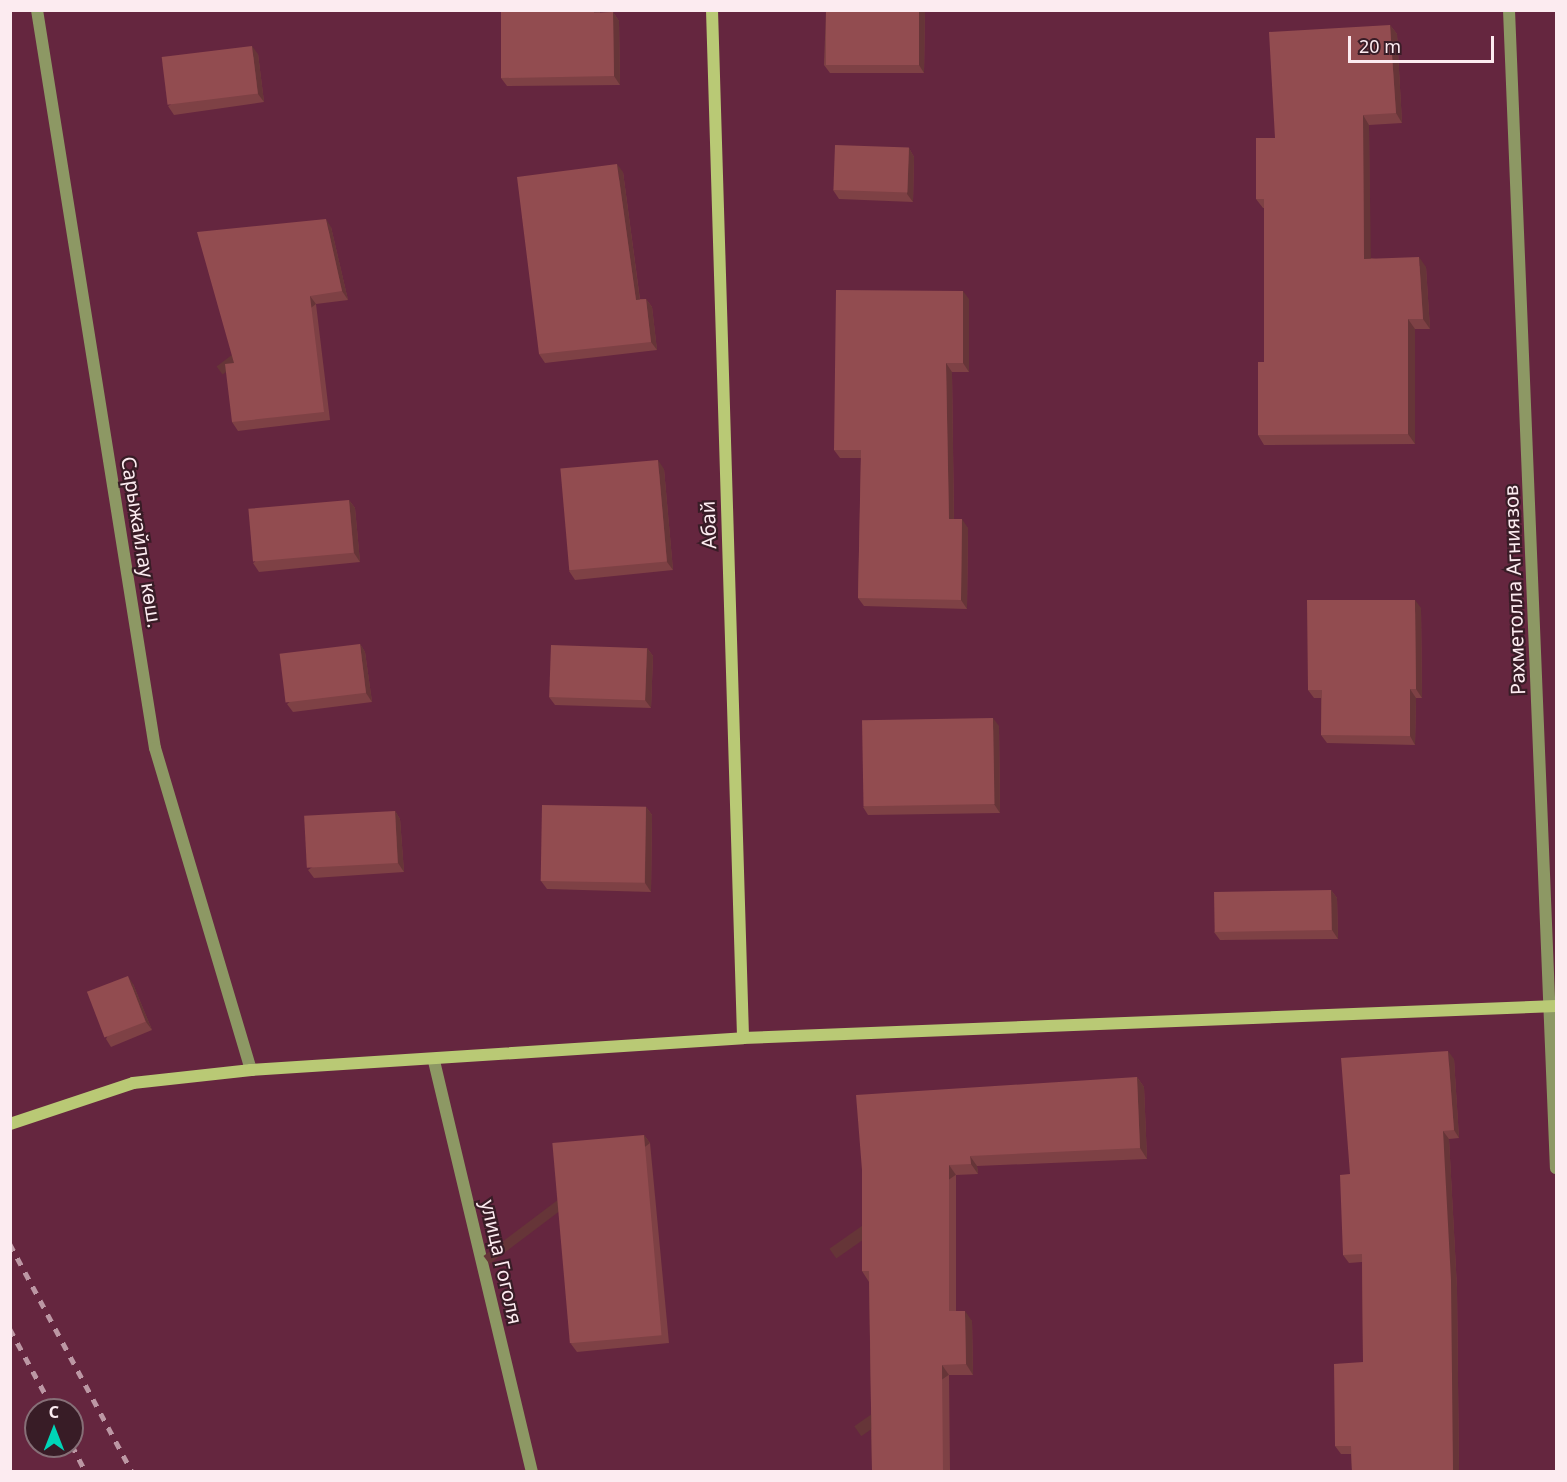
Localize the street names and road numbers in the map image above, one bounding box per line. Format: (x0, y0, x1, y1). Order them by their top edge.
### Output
street label: Сарыжайлау көш. (117, 455, 167, 629)
street label: Рахметолла Агниязов (1498, 485, 1530, 695)
street label: Абай (695, 500, 721, 550)
street label: улица Гоголя (476, 1197, 528, 1327)

